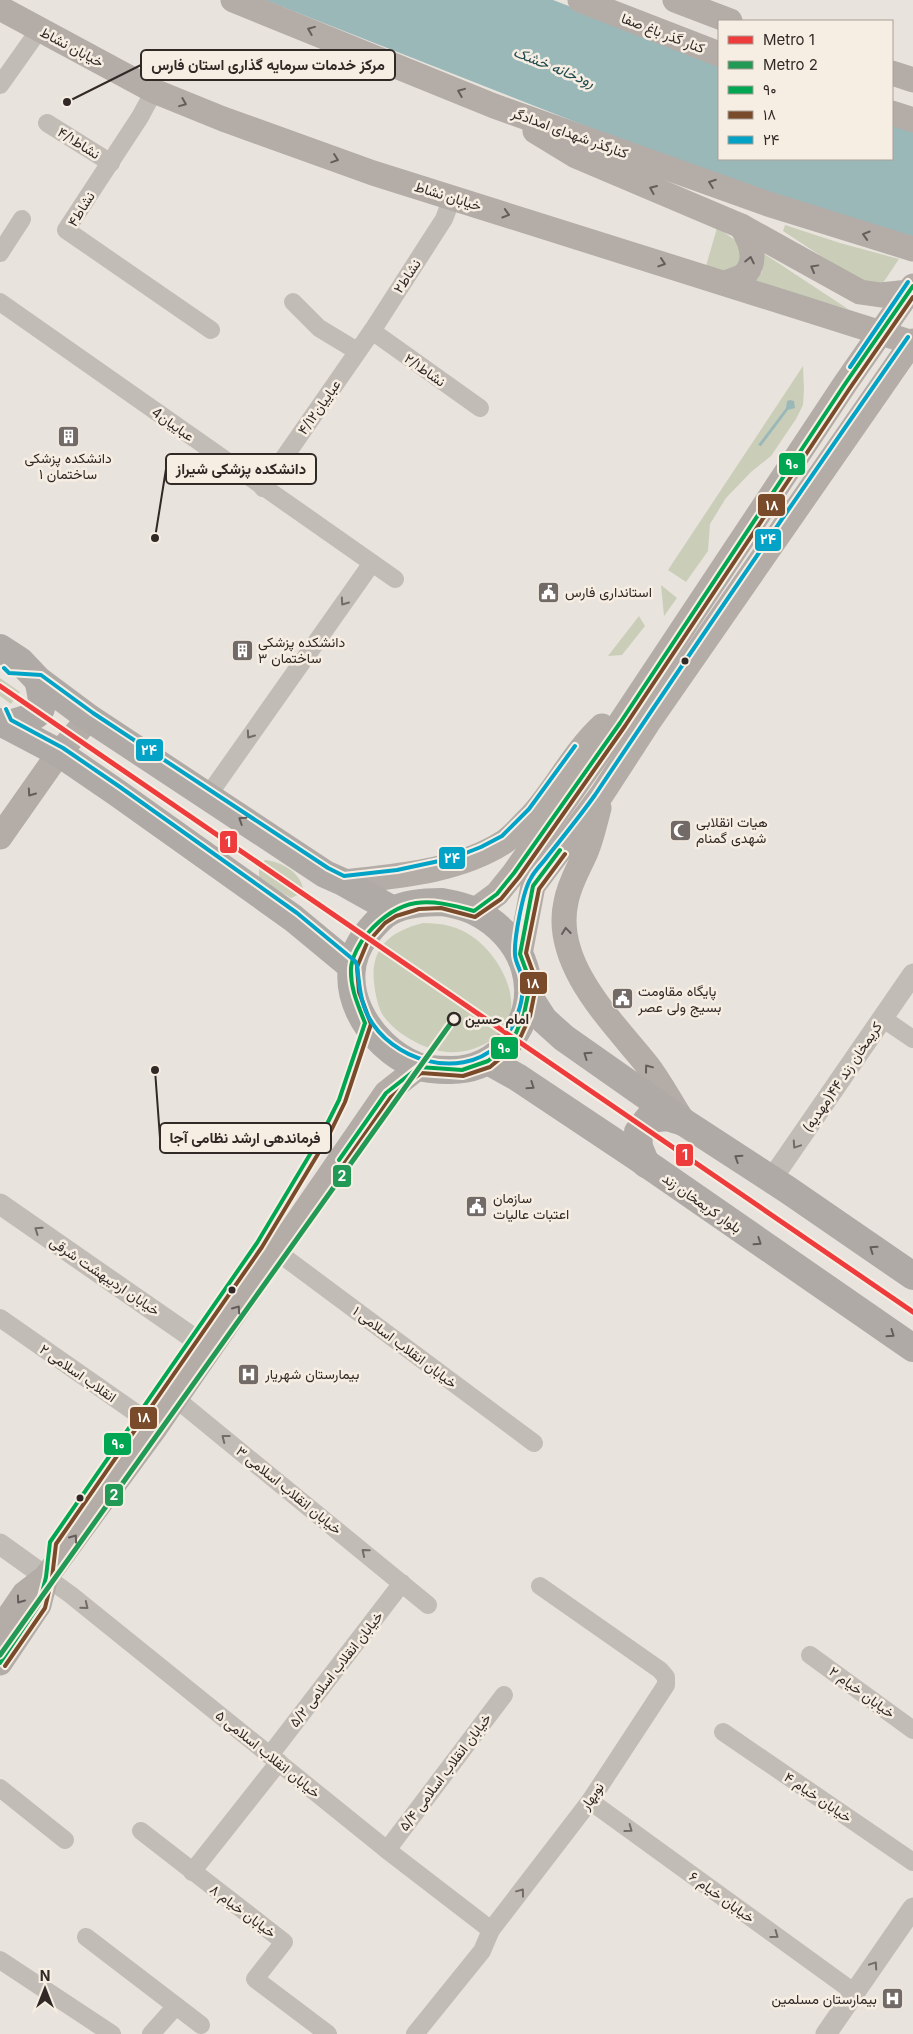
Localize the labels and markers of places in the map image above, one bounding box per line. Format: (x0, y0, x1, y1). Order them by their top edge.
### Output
callout: مرکز خدمات سرمایه گذاری استان فارس (141, 50, 395, 80)
building icon: دانشکده پزشکی ساختمان ۱ (56, 424, 80, 448)
place label: دانشکده پزشکی ساختمان ۱ (24, 449, 112, 483)
callout: دانشکده پزشکی شیراز (166, 454, 316, 484)
public building icon: استانداری فارس (537, 580, 561, 604)
place label: استانداری فارس (565, 583, 652, 601)
place label: دانشکده پزشکی ساختمان ۳ (258, 633, 346, 667)
building icon: دانشکده پزشکی ساختمان ۳ (230, 638, 254, 662)
unlabelled marker (680, 656, 690, 666)
place label: هیات انقلابی شهدی گمنام (696, 813, 768, 847)
mosque icon: هیات انقلابی شهدی گمنام (668, 818, 692, 842)
place label: پایگاه مقاومت بسیج ولی عصر (637, 982, 721, 1018)
public building icon: پایگاه مقاومت بسیج ولی عصر (610, 987, 634, 1011)
place label: امام حسین (465, 1010, 529, 1028)
marker: امام حسین (447, 1012, 461, 1026)
callout: فرماندهی ارشد نظامی آجا (160, 1123, 331, 1153)
place label: سازمان اعتبات عالیات (493, 1189, 569, 1223)
public building icon: سازمان اعتبات عالیات (465, 1194, 489, 1218)
unlabelled marker (227, 1285, 237, 1295)
hospital icon: بیمارستان شهریار (237, 1362, 261, 1386)
place label: بیمارستان شهریار (264, 1365, 359, 1383)
unlabelled marker (75, 1493, 85, 1503)
hospital icon: بیمارستان مسلمین (881, 1987, 905, 2011)
place label: بیمارستان مسلمین (772, 1990, 877, 2008)

